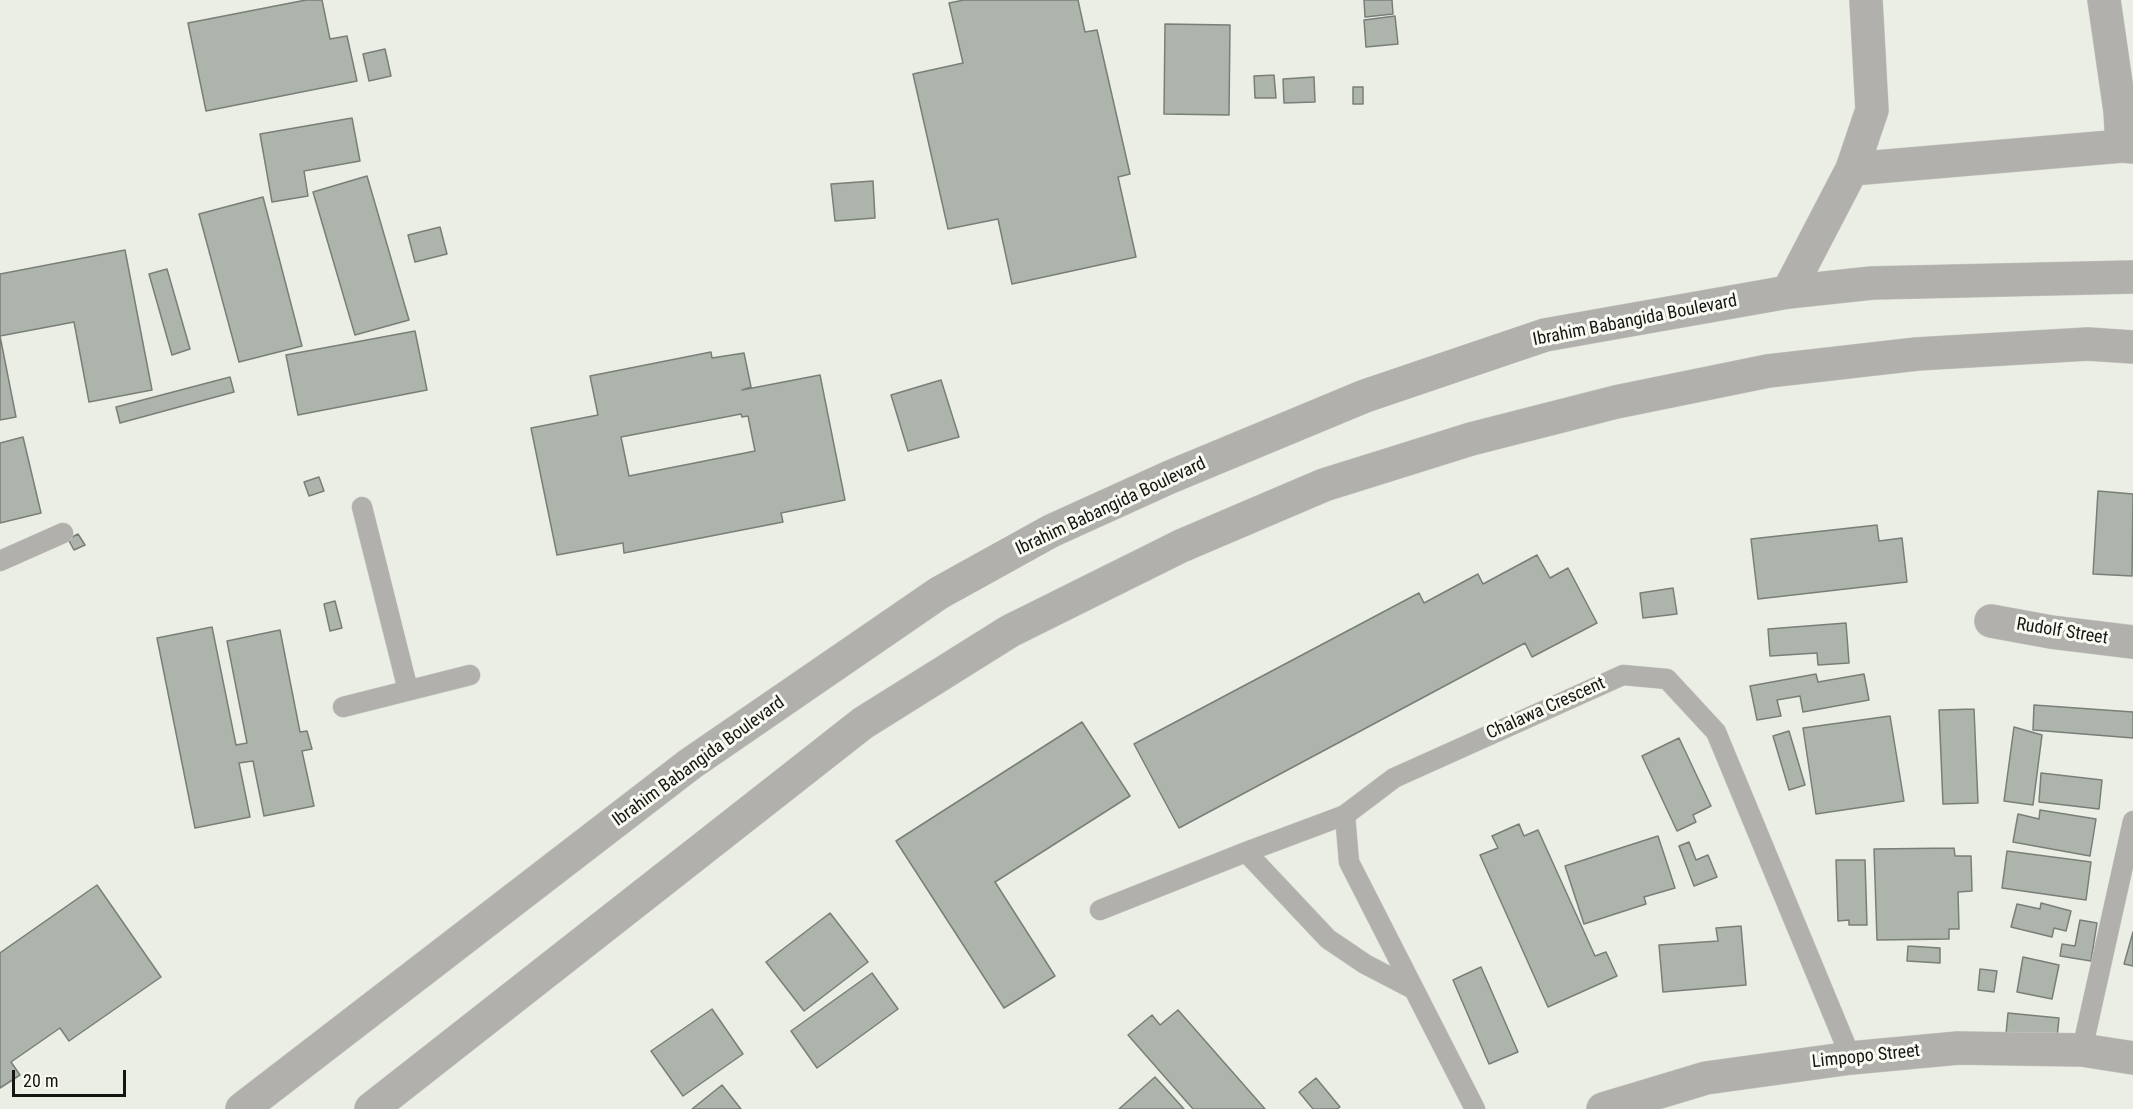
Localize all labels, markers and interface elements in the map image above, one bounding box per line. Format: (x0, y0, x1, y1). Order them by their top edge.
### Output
street label: Ibrahim Babangida Boulevard (1531, 291, 1739, 351)
street label: Ibrahim Babangida Boulevard (1012, 453, 1210, 561)
street label: Rudolf Street (2015, 614, 2109, 650)
street label: Chalawa Crescent (1483, 673, 1609, 745)
street label: Ibrahim Babangida Boulevard (609, 692, 789, 832)
street label: Limpopo Street (1811, 1041, 1921, 1073)
scale bar (15, 1058, 129, 1096)
text: 20 m (23, 1070, 58, 1091)

